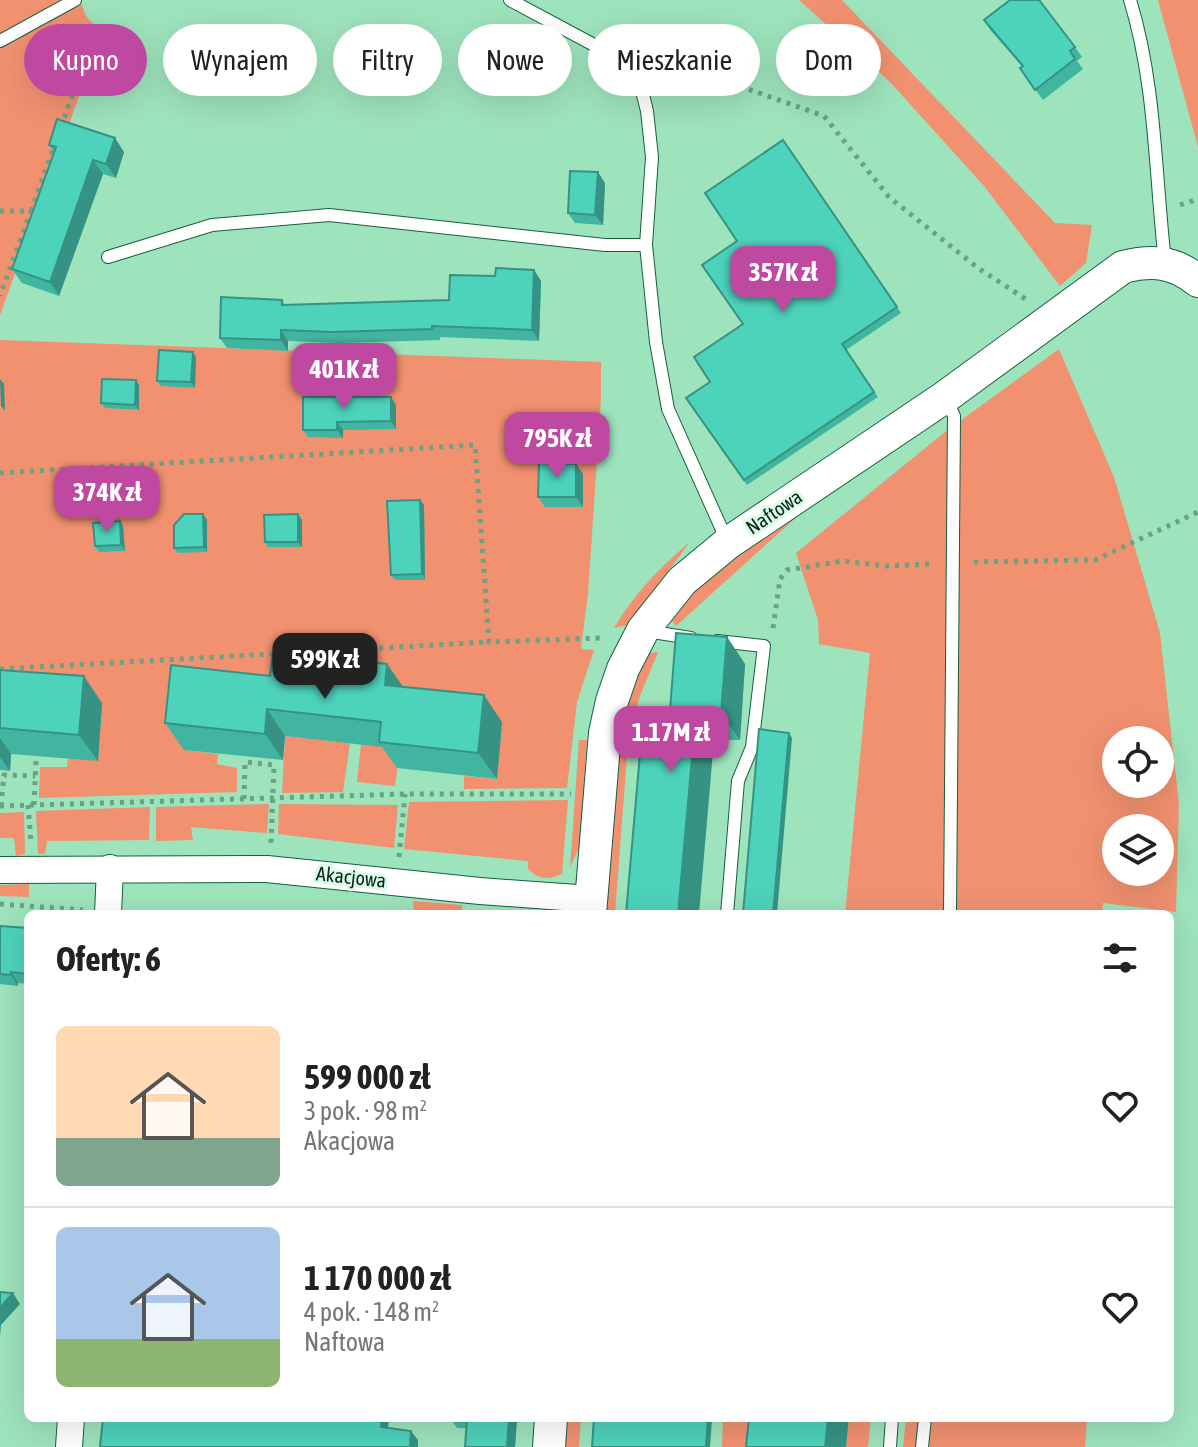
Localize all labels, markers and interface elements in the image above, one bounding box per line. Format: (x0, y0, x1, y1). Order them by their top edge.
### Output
chip: Kupno (24, 24, 147, 96)
chip: Wynajem (163, 24, 317, 96)
chip: Filtry (333, 24, 442, 96)
chip: Nowe (458, 24, 572, 96)
chip: Mieszkanie (588, 24, 760, 96)
chip: Dom (776, 24, 881, 96)
pin: 357K zł (709, 246, 857, 314)
text: 357K zł (748, 257, 818, 287)
pin: 401K zł (270, 343, 418, 411)
text: 401K zł (309, 354, 379, 384)
pin: 795K zł (483, 412, 631, 480)
text: 795K zł (522, 423, 592, 453)
pin: 374K zł (33, 466, 181, 534)
text: 374K zł (72, 477, 142, 507)
street label: Naftowa (741, 485, 806, 539)
pin: 599K zł (251, 633, 399, 701)
text: 599K zł (290, 644, 360, 674)
pin: 1.17M zł (588, 706, 754, 774)
text: 1.17M zł (632, 717, 710, 747)
map controls (1102, 726, 1174, 886)
button: locate (1102, 726, 1174, 798)
button: layers (1102, 814, 1174, 886)
street label: Akacjowa (315, 861, 387, 892)
icon: filters (1098, 936, 1142, 980)
text: Oferty: 6 (56, 939, 161, 978)
text: 599 000 zł (304, 1057, 430, 1096)
icon: home (120, 1058, 216, 1154)
icon: heart (1098, 1084, 1142, 1128)
text: 3 pok. · 98 m² (304, 1096, 427, 1126)
text: Akacjowa (304, 1126, 395, 1156)
text: 1 170 000 zł (304, 1258, 451, 1297)
icon: home (120, 1259, 216, 1355)
icon: heart (1098, 1285, 1142, 1329)
text: 4 pok. · 148 m² (304, 1297, 439, 1327)
text: Naftowa (304, 1327, 385, 1357)

